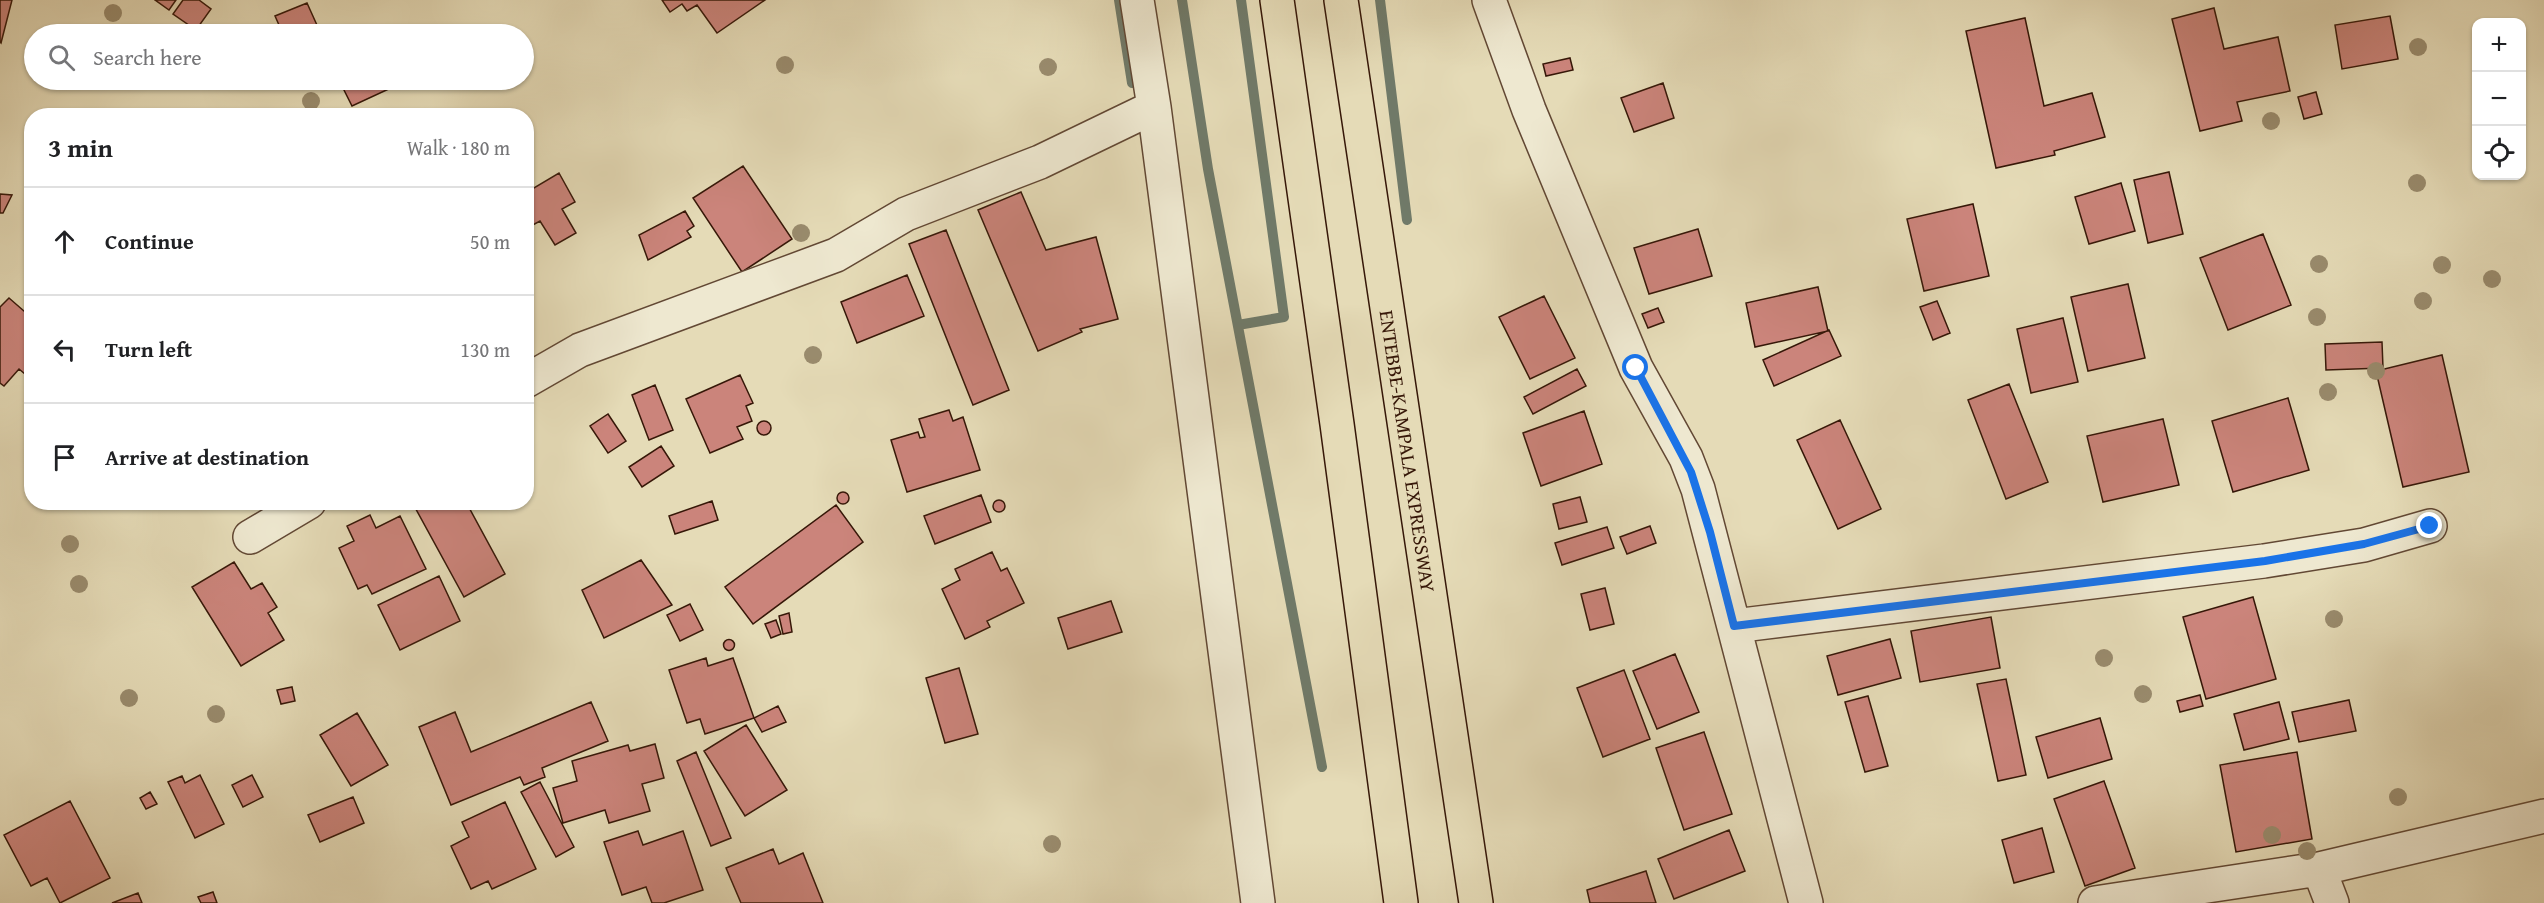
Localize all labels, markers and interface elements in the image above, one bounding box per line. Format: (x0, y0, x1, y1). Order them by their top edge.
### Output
map controls (2472, 18, 2526, 180)
button: + (2472, 18, 2526, 72)
search box (24, 24, 534, 90)
icon: search (45, 41, 78, 74)
text: Search here (93, 41, 202, 73)
button: − (2472, 72, 2526, 126)
button: locate (2472, 126, 2526, 180)
text: 3 min (48, 128, 113, 167)
text: Walk · 180 m (407, 133, 510, 162)
icon: ahead (48, 225, 81, 258)
text: Continue (105, 225, 194, 257)
text: 50 m (470, 227, 510, 256)
street label: ENTEBBE-KAMPALA EXPRESSWAY (1373, 308, 1444, 594)
icon: left (48, 333, 81, 366)
text: Turn left (105, 333, 192, 365)
text: 130 m (460, 335, 510, 364)
route start (1622, 354, 1648, 380)
icon: arrive (48, 441, 81, 474)
text: Arrive at destination (105, 441, 309, 473)
route end (2416, 512, 2442, 538)

